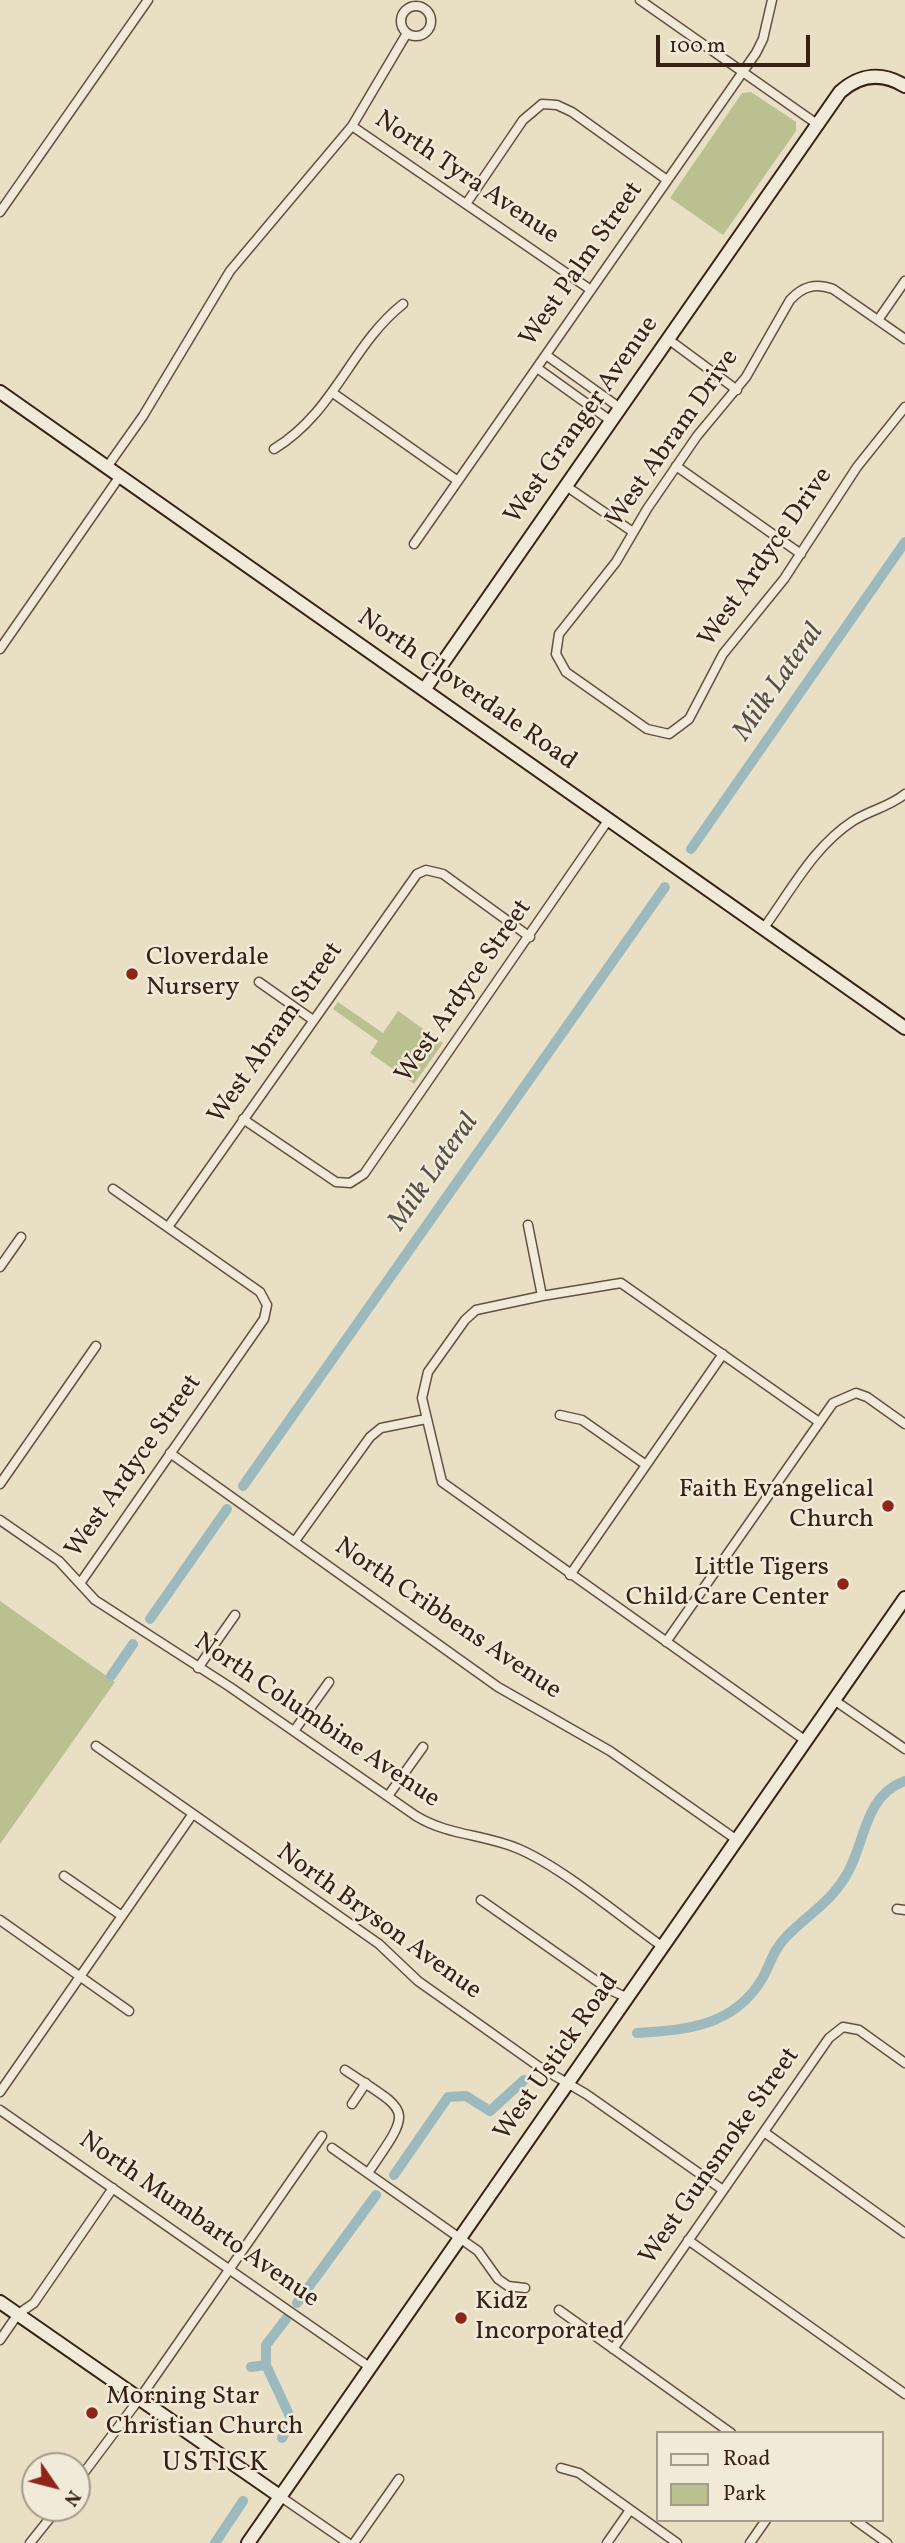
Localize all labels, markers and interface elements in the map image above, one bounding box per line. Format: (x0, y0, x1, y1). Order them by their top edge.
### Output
scale bar (660, 21, 814, 65)
text: 100 m (669, 32, 726, 61)
street label: North Tyra Avenue (368, 106, 564, 252)
street label: West Palm Street (515, 177, 651, 353)
street label: West Granger Avenue (499, 311, 667, 531)
street label: West Abram Drive (601, 344, 747, 534)
street label: West Ardyce Drive (693, 462, 841, 654)
street label: North Cloverdale Road (350, 604, 582, 778)
water label: Milk Lateral (727, 618, 833, 748)
street label: West Ardyce Street (390, 894, 540, 1090)
street label: West Abram Street (203, 937, 351, 1131)
place label: Cloverdale Nursery (146, 943, 269, 1004)
marker: Cloverdale Nursery (124, 966, 140, 982)
water label: Milk Lateral (382, 1108, 488, 1238)
street label: West Ardyce Street (60, 1369, 210, 1565)
place label: Faith Evangelical Church (679, 1475, 874, 1536)
marker: Faith Evangelical Church (880, 1498, 896, 1514)
street label: North Cribbens Avenue (328, 1532, 566, 1708)
place label: Little Tigers Child Care Center (626, 1553, 829, 1614)
marker: Little Tigers Child Care Center (835, 1576, 851, 1592)
street label: North Columbine Avenue (187, 1628, 445, 1816)
street label: North Bryson Avenue (269, 1838, 487, 2008)
street label: West Ustick Road (489, 1969, 627, 2147)
street label: West Gunsmoke Street (634, 2042, 808, 2272)
street label: North Mumbarto Avenue (72, 2126, 324, 2316)
place label: Kidz Incorporated (475, 2287, 624, 2348)
marker: Kidz Incorporated (453, 2310, 469, 2326)
place label: Morning Star Christian Church (106, 2382, 303, 2444)
marker: Morning Star Christian Church (84, 2405, 100, 2421)
legend (656, 2431, 884, 2522)
text: Road (723, 2445, 770, 2474)
district label: USTICK (163, 2448, 269, 2482)
north arrow (21, 2452, 91, 2522)
text: Park (723, 2480, 766, 2509)
text: N (57, 2485, 86, 2511)

